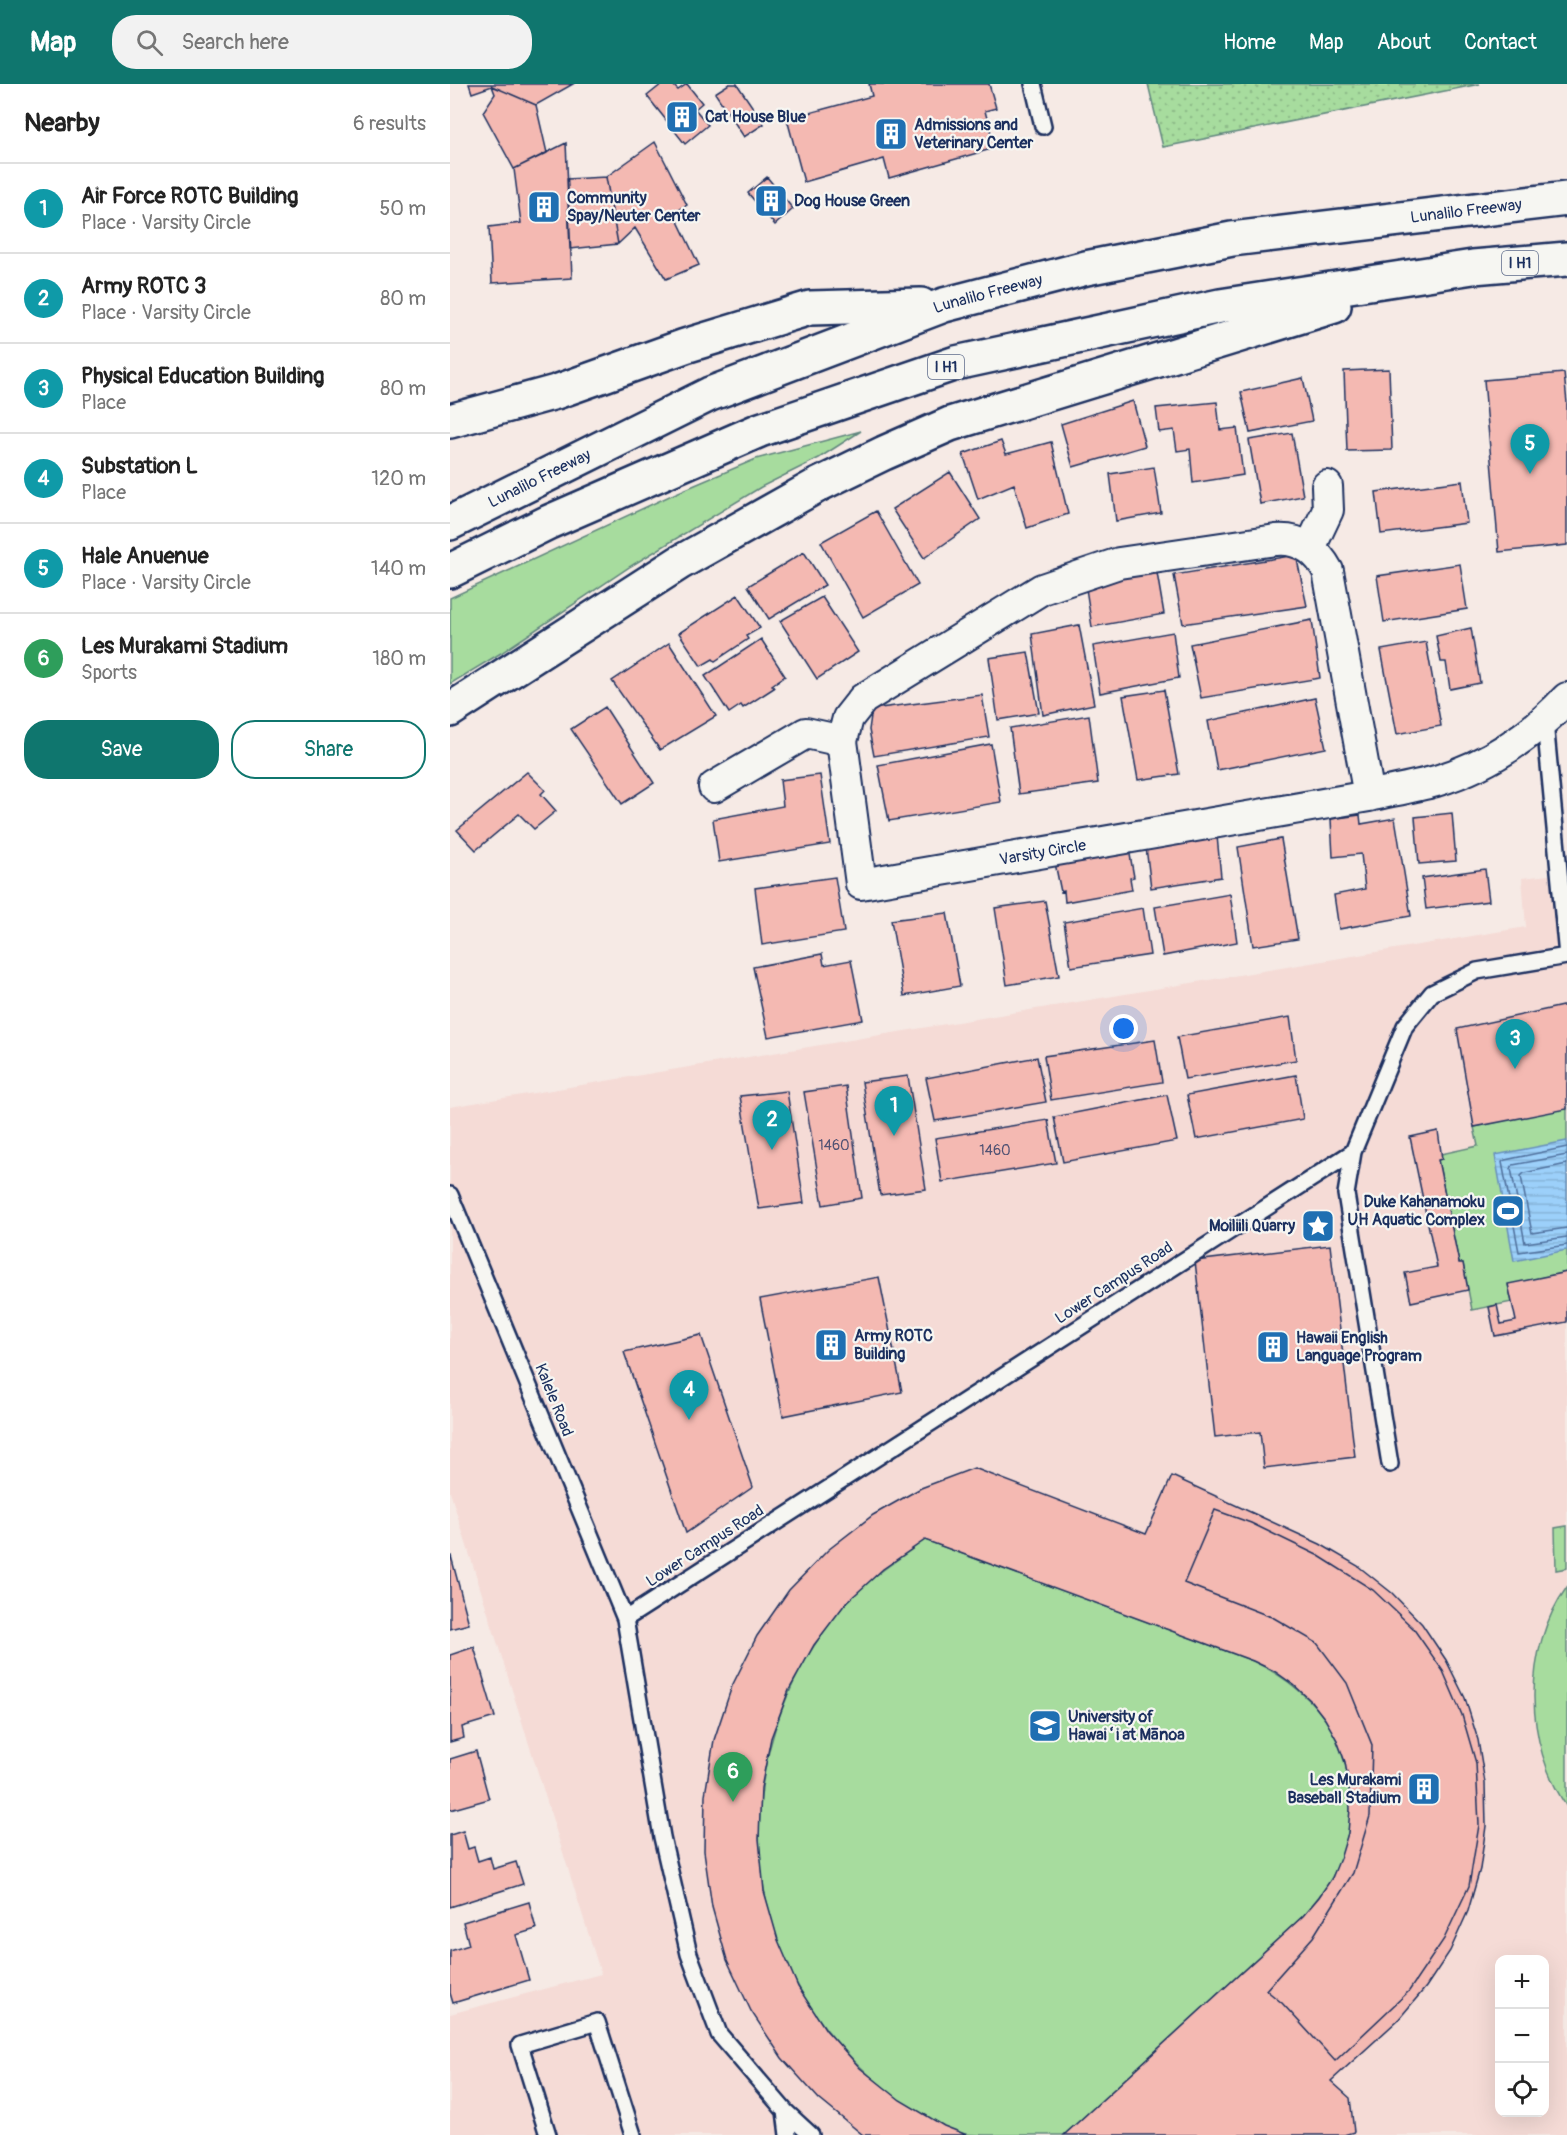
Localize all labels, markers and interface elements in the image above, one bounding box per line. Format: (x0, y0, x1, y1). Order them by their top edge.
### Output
search box (112, 15, 532, 69)
text: Map (30, 25, 76, 60)
icon: search (133, 26, 166, 59)
text: Search here (181, 28, 289, 56)
text: Home (1223, 29, 1276, 56)
text: Map (1309, 29, 1344, 56)
text: About (1377, 29, 1431, 56)
text: Contact (1464, 29, 1537, 56)
building icon: Cat House Blue (664, 99, 700, 135)
text: Nearby (24, 107, 100, 139)
place label: Cat House Blue (705, 107, 807, 127)
text: 6 results (353, 111, 426, 136)
place label: Admissions and Veterinary Center (914, 115, 1033, 153)
building icon: Admissions and Veterinary Center (873, 116, 909, 152)
text: Air Force ROTC Building (81, 182, 298, 210)
building icon: Dog House Green (753, 183, 789, 219)
place label: Community Spay/Neuter Center (567, 188, 701, 226)
building icon: Community Spay/Neuter Center (526, 189, 562, 225)
place label: Dog House Green (794, 191, 910, 211)
street label: Lunalilo Freeway (1409, 194, 1523, 228)
text: 1 (40, 196, 47, 221)
text: 50 m (379, 196, 426, 221)
text: Place · Varsity Circle (81, 210, 251, 235)
road number: I H1 (1502, 251, 1538, 275)
street label: Lunalilo Freeway (930, 270, 1045, 318)
text: Army ROTC 3 (81, 272, 206, 300)
text: 2 (38, 286, 49, 311)
text: 80 m (380, 286, 426, 311)
text: Place · Varsity Circle (81, 300, 251, 325)
road number: I H1 (928, 355, 964, 379)
text: Physical Education Building (81, 362, 324, 390)
text: 3 (38, 376, 49, 401)
text: 80 m (380, 376, 426, 401)
text: Place (81, 390, 126, 415)
pin: 5 (1510, 424, 1550, 474)
street label: Lunalilo Freeway (485, 445, 594, 512)
text: Substation L (81, 452, 198, 480)
text: 4 (38, 466, 49, 491)
text: 120 m (371, 466, 426, 491)
text: Place (81, 480, 126, 505)
text: Hale Anuenue (81, 542, 209, 570)
text: 5 (38, 556, 49, 581)
text: 140 m (371, 556, 426, 581)
text: Place · Varsity Circle (81, 570, 251, 595)
text: Les Murakami Stadium (81, 632, 288, 660)
text: 6 (38, 646, 49, 671)
text: 180 m (372, 646, 426, 671)
text: Sports (81, 660, 137, 685)
button: Save (24, 720, 219, 779)
button: Share (231, 720, 426, 779)
street label: Varsity Circle (998, 835, 1088, 870)
your location (1109, 1014, 1138, 1043)
pin: 3 (1496, 1020, 1534, 1069)
pin: 1 (874, 1086, 914, 1136)
pin: 2 (752, 1100, 792, 1150)
house number: 1460 (818, 1137, 850, 1154)
house number: 1460 (979, 1142, 1011, 1159)
place label: Duke Kahanamoku UH Aquatic Complex (1348, 1192, 1485, 1230)
sports icon: Duke Kahanamoku UH Aquatic Complex (1490, 1193, 1526, 1229)
place icon: Moiliili Quarry (1300, 1208, 1336, 1244)
place label: Moiliili Quarry (1209, 1216, 1295, 1236)
street label: Lower Campus Road (1051, 1238, 1177, 1328)
place label: Army ROTC Building (854, 1326, 933, 1364)
building icon: Army ROTC Building (813, 1327, 849, 1363)
place label: Hawaii English Language Program (1296, 1328, 1422, 1366)
building icon: Hawaii English Language Program (1255, 1329, 1291, 1365)
street label: Kalele Road (530, 1361, 578, 1439)
pin: 4 (670, 1370, 708, 1420)
street label: Lower Campus Road (642, 1501, 768, 1591)
place label: University of Hawaiʻi at Mānoa (1068, 1707, 1185, 1745)
school or university icon: University of Hawaiʻi at Mānoa (1027, 1708, 1063, 1744)
pin: 6 (714, 1752, 752, 1802)
place label: Les Murakami Baseball Stadium (1287, 1770, 1401, 1808)
building icon: Les Murakami Baseball Stadium (1406, 1771, 1442, 1807)
map controls (1495, 1955, 1549, 2117)
button: + (1495, 1955, 1549, 2009)
button: − (1495, 2009, 1549, 2063)
button: locate (1495, 2063, 1549, 2117)

